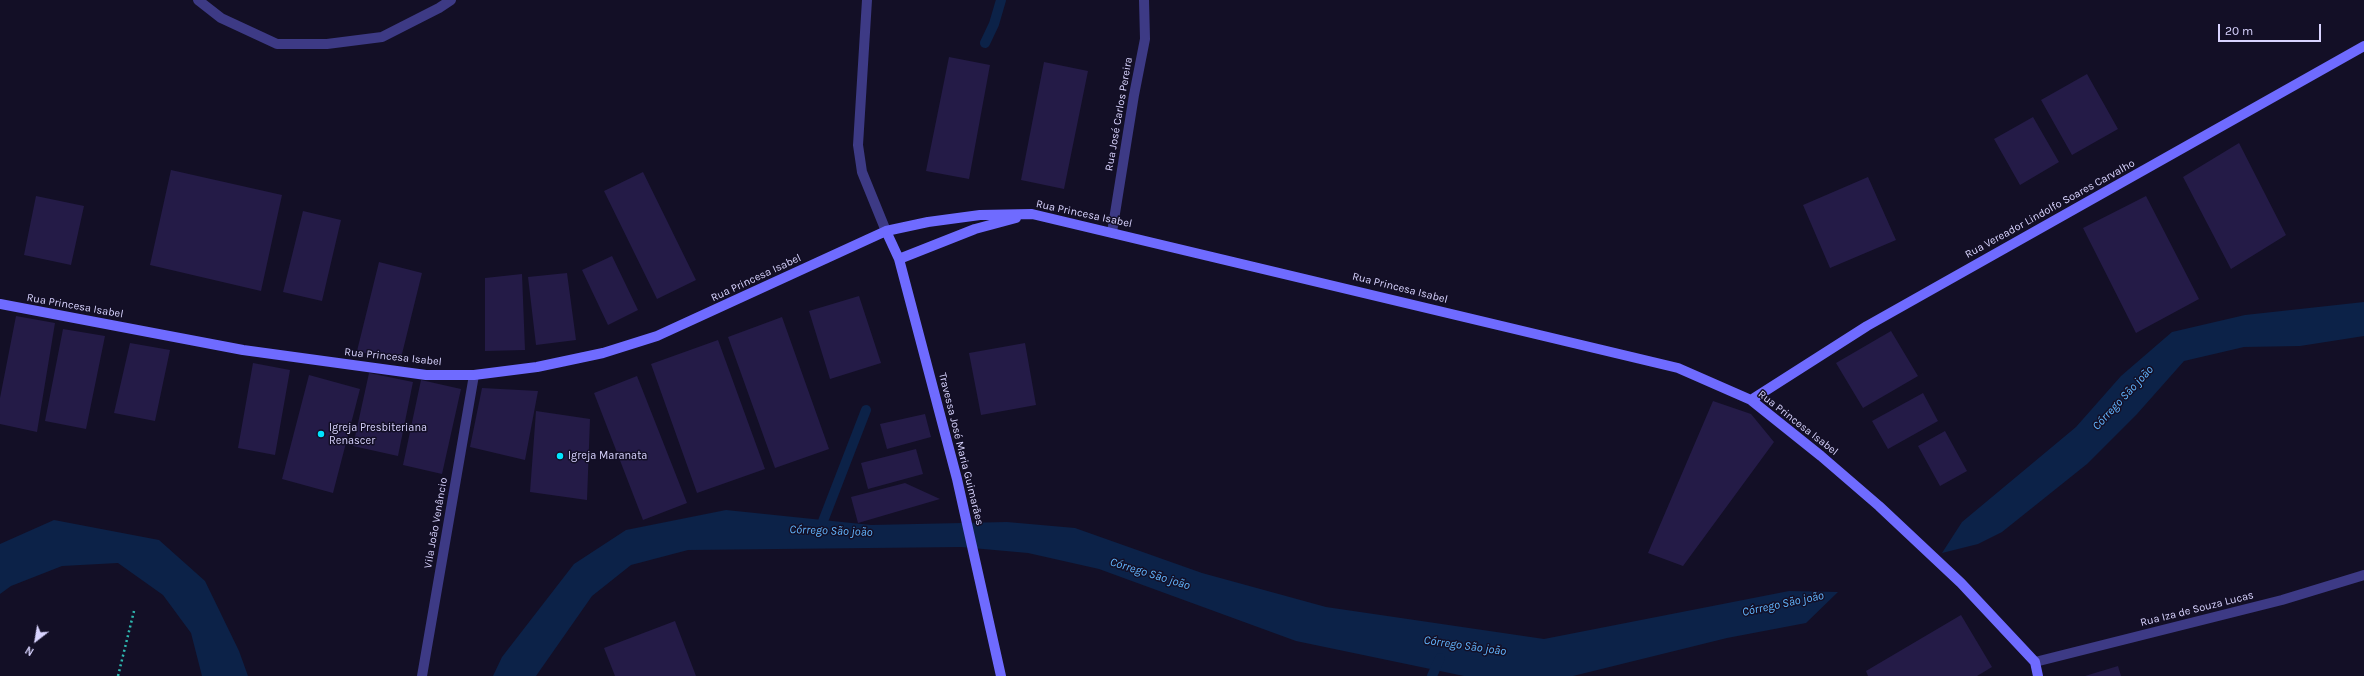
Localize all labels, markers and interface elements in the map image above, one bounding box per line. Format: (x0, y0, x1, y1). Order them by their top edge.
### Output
scale bar (2220, 16, 2323, 42)
text: 20 m (2225, 24, 2253, 38)
street label: Rua José Carlos Pereira (1102, 56, 1136, 172)
street label: Rua Vereador Lindolfo Soares Carvalho (1963, 157, 2137, 261)
street label: Rua Princesa Isabel (1035, 197, 1133, 231)
street label: Rua Princesa Isabel (709, 251, 803, 305)
street label: Rua Princesa Isabel (1351, 270, 1449, 306)
street label: Rua Princesa Isabel (26, 291, 124, 321)
street label: Rua Princesa Isabel (344, 345, 442, 369)
water label: Córrego São joão (2089, 363, 2157, 433)
street label: Travessa José Maria Guimarães (936, 371, 986, 527)
street label: Rua Princesa Isabel (1755, 388, 1841, 458)
place label: Igreja Presbiteriana Renascer (329, 421, 427, 447)
marker: Igreja Presbiteriana Renascer (316, 429, 326, 439)
place label: Igreja Maranata (568, 449, 647, 463)
marker: Igreja Maranata (555, 451, 565, 461)
street label: Vila João Venâncio (422, 476, 450, 570)
water label: Córrego São joão (789, 522, 873, 540)
water label: Córrego São joão (1108, 555, 1192, 593)
water label: Córrego São joão (1741, 588, 1825, 620)
street label: Rua Iza de Souza Lucas (2139, 589, 2255, 629)
north arrow (16, 620, 56, 660)
water label: Córrego São joão (1423, 633, 1507, 659)
text: N (23, 643, 36, 658)

